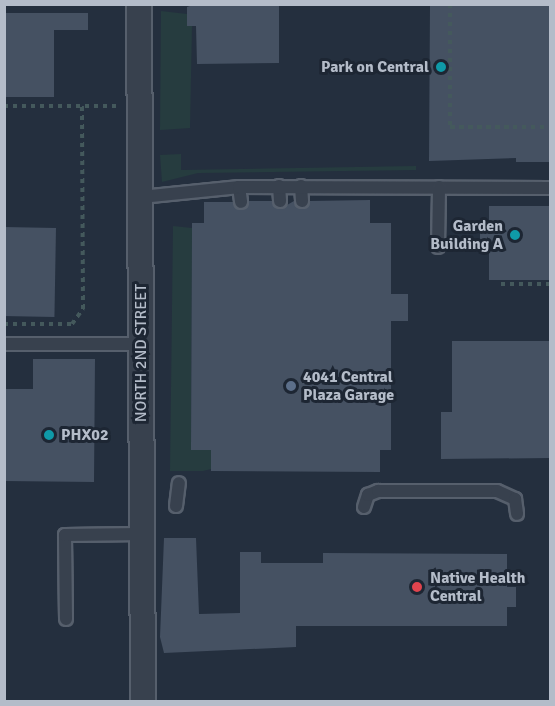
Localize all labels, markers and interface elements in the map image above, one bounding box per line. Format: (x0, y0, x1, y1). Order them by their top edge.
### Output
place label: Park on Central (321, 57, 429, 77)
marker: Park on Central (434, 60, 448, 74)
place label: Garden Building A (430, 216, 503, 254)
marker: Garden Building A (508, 228, 522, 242)
street label: NORTH 2ND STREET (131, 284, 151, 422)
place label: 4041 Central Plaza Garage (303, 367, 394, 405)
marker: 4041 Central Plaza Garage (284, 379, 298, 393)
place label: PHX02 (61, 425, 109, 445)
marker: PHX02 (42, 428, 56, 442)
place label: Native Health Central (430, 568, 525, 606)
marker: Native Health Central (408, 578, 426, 596)

